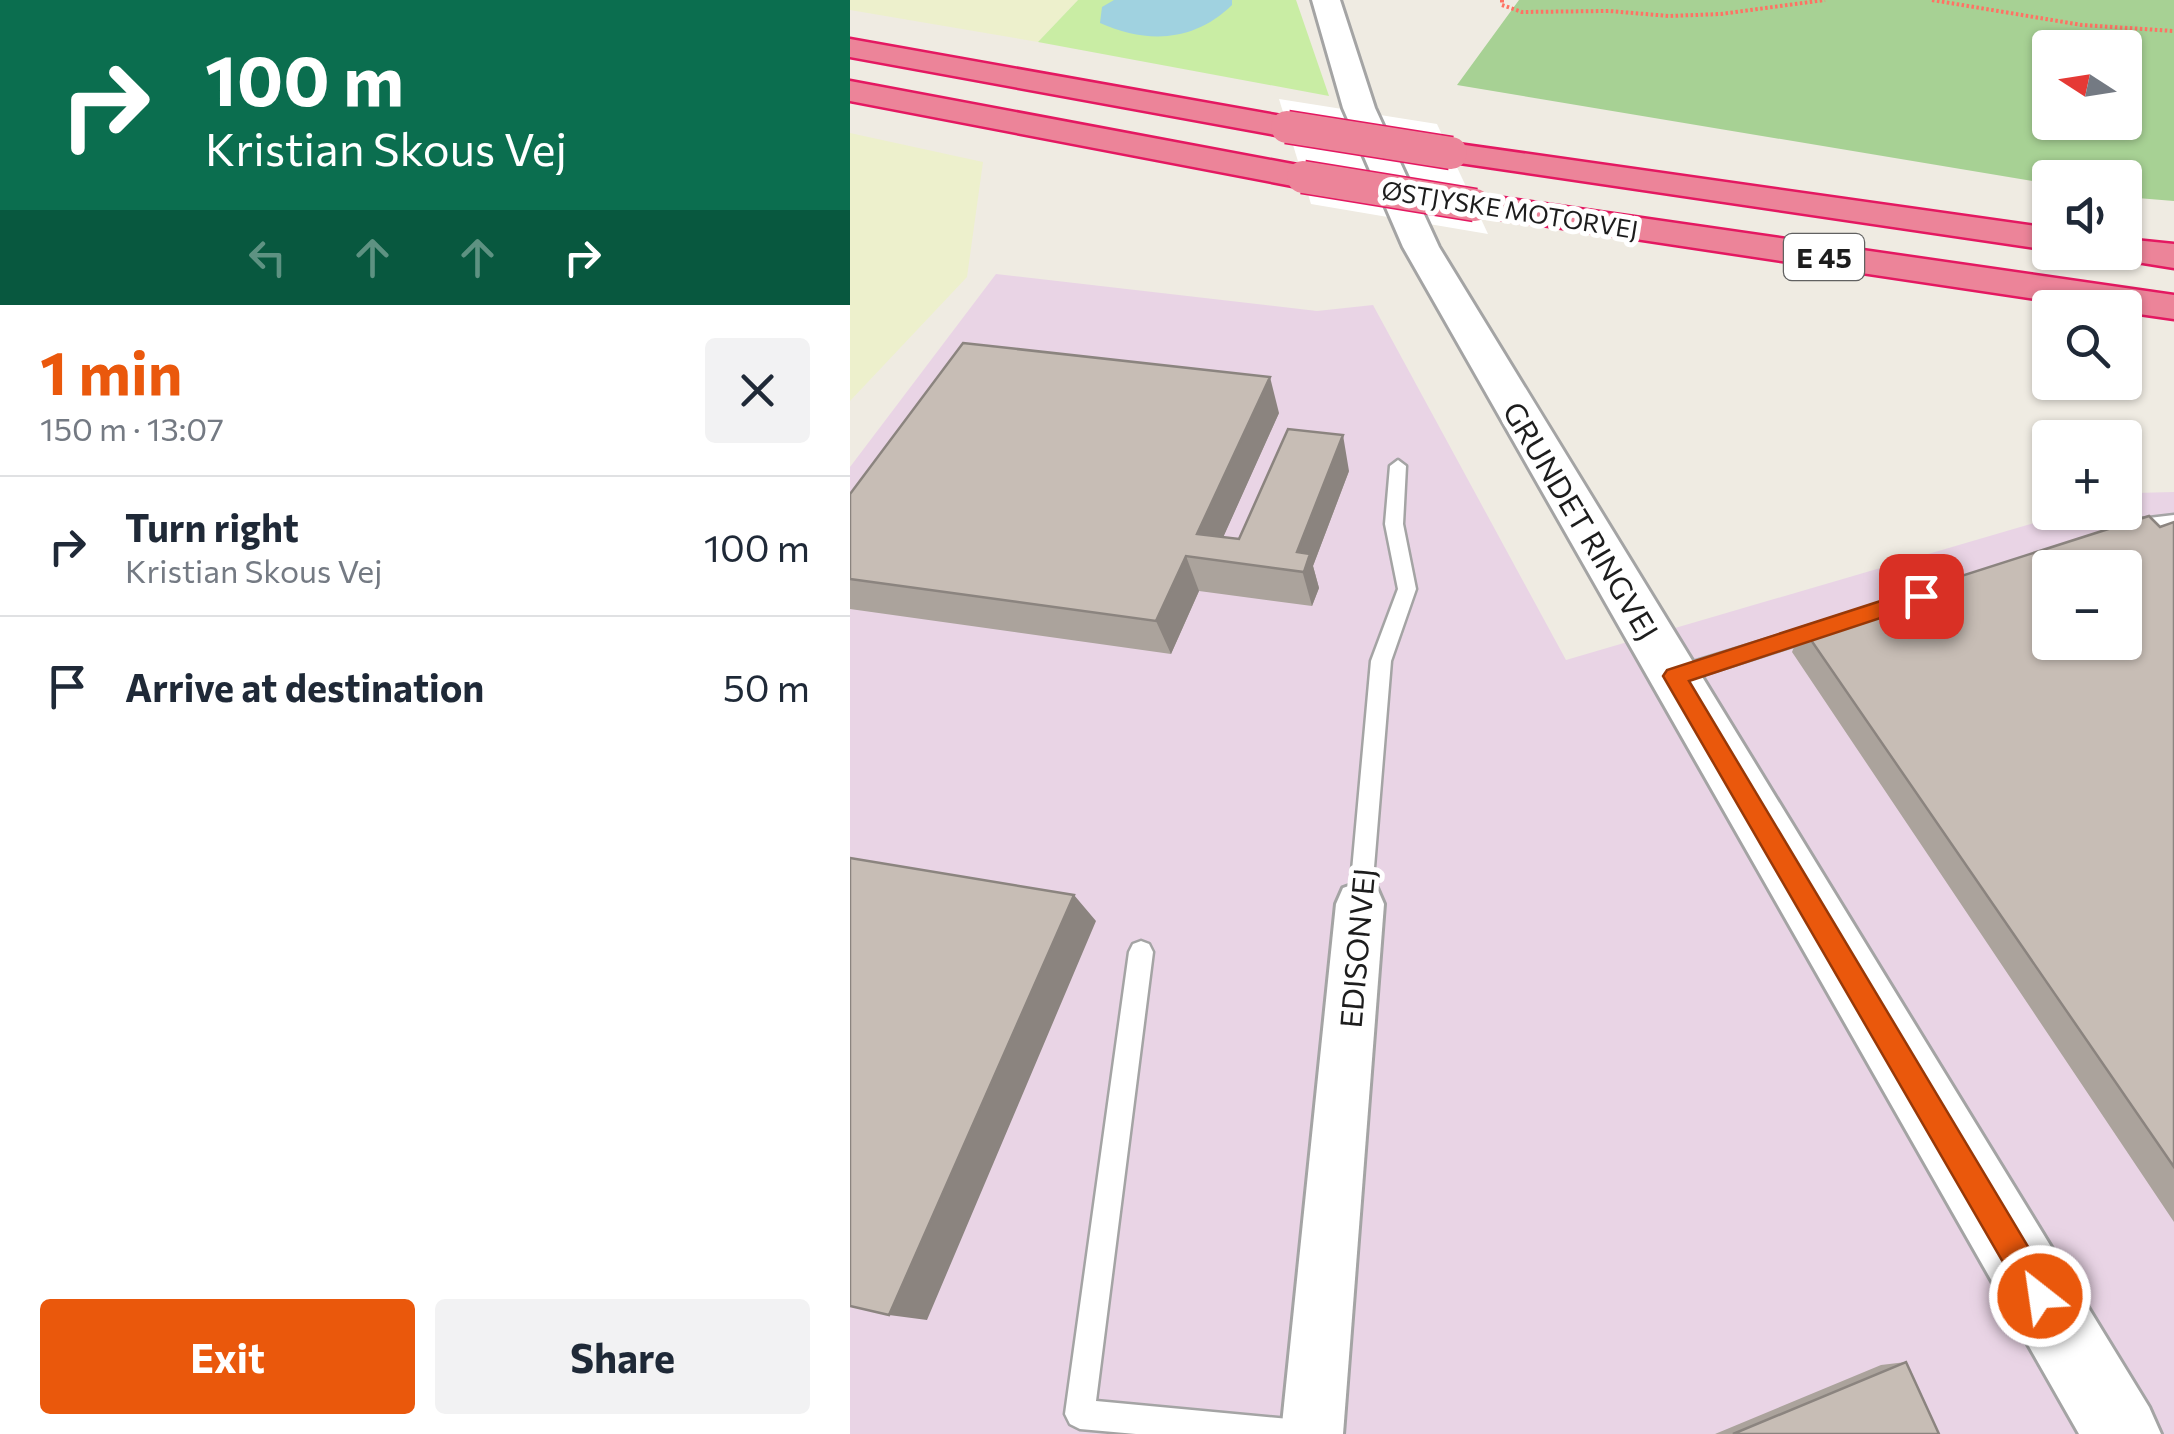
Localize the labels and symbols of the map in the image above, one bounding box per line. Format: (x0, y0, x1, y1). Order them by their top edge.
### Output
north arrow (2032, 30, 2142, 140)
street label: ØSTJYSKE MOTORVEJ (1380, 174, 1640, 244)
road number: E 45 (1784, 234, 1864, 280)
street label: GRUNDET RINGVEJ (1496, 394, 1668, 646)
pin (1879, 554, 1964, 639)
street label: EDISONVEJ (1331, 867, 1381, 1029)
position arrow (1988, 1244, 2092, 1348)

